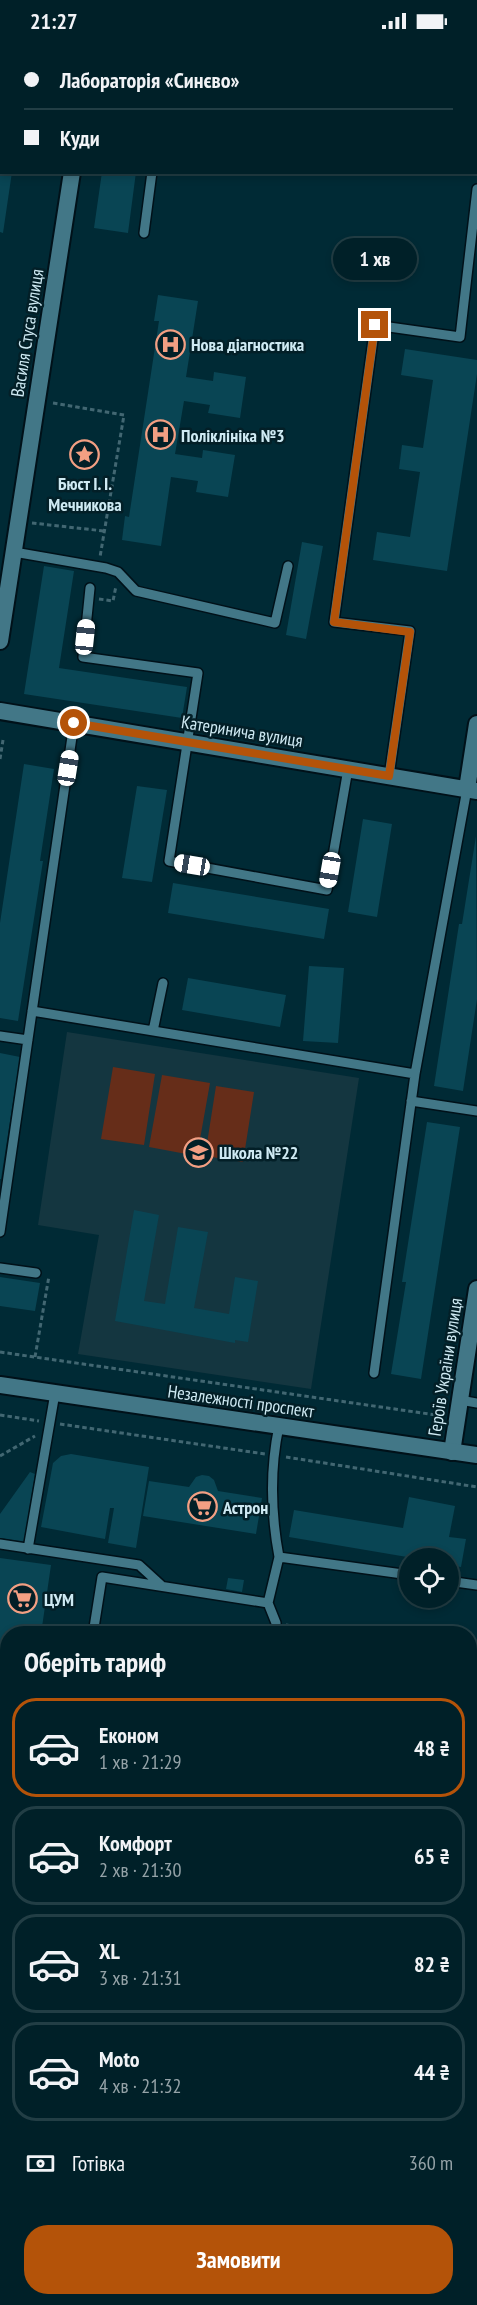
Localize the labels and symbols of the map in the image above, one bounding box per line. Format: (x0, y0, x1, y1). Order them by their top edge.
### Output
callout: 1 хв (333, 238, 417, 280)
street label: Василя Стуса вулиця (6, 267, 48, 399)
route end (361, 311, 388, 338)
hospital icon: Нова діагностика (154, 328, 186, 360)
place label: Нова діагностика (191, 333, 304, 356)
hospital icon: Поліклініка №3 (144, 419, 176, 451)
place label: Поліклініка №3 (181, 424, 285, 447)
place icon: Бюст І. І. Мечникова (69, 438, 101, 470)
place label: Бюст І. І. Мечникова (48, 472, 122, 516)
car (74, 618, 96, 656)
route start (60, 709, 87, 736)
street label: Катеринича вулиця (180, 710, 304, 752)
car (56, 749, 80, 787)
car (318, 851, 342, 889)
car (173, 853, 211, 877)
school or university icon: Школа №22 (182, 1136, 214, 1168)
place label: Школа №22 (219, 1141, 298, 1164)
street label: Героїв України вулиця (423, 1296, 467, 1438)
street label: Незалежності проспект (166, 1379, 316, 1423)
supermarket icon: Астрон (186, 1491, 218, 1523)
place label: Астрон (222, 1496, 268, 1519)
supermarket icon: ЦУМ (7, 1583, 39, 1615)
place label: ЦУМ (44, 1588, 74, 1611)

